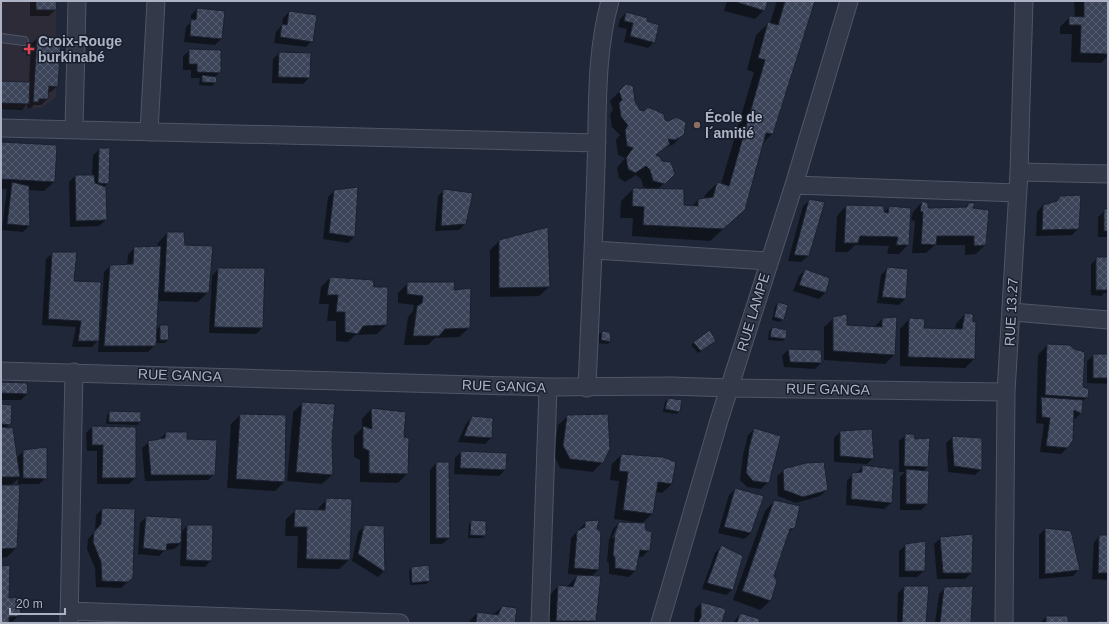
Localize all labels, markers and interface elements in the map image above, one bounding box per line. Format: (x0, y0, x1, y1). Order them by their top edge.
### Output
place label: Croix-Rouge burkinabé (38, 33, 122, 65)
marker: Croix-Rouge burkinabé (23, 43, 35, 55)
place label: École de l´amitié (705, 109, 763, 141)
marker: École de l´amitié (692, 120, 702, 130)
street label: RUE LAMPE (734, 271, 772, 353)
street label: RUE 13.27 (1001, 277, 1021, 347)
street label: RUE GANGA (138, 366, 223, 384)
street label: RUE GANGA (462, 377, 547, 395)
street label: RUE GANGA (786, 380, 871, 398)
scale bar (10, 590, 65, 616)
text: 20 m (16, 597, 43, 611)

